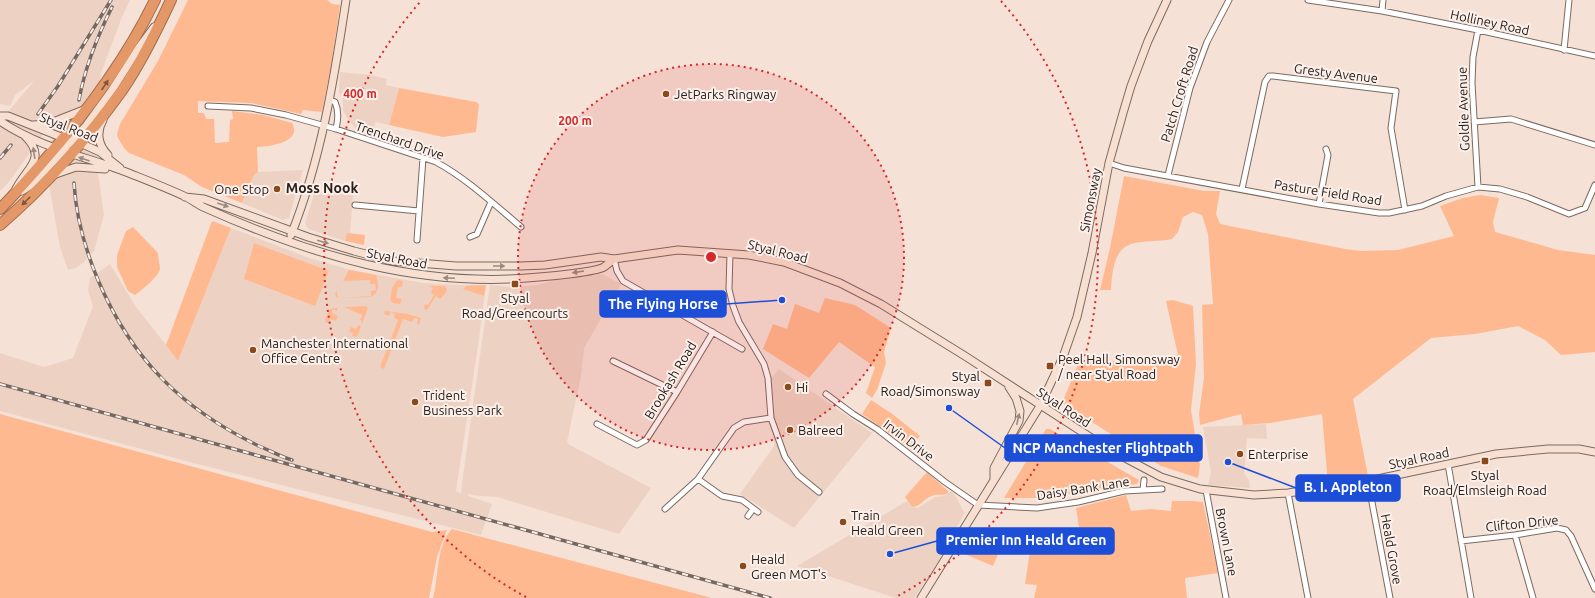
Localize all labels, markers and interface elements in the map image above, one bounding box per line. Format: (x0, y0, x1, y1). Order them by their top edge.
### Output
street label: Holliney Road (1449, 7, 1531, 37)
street label: Patch Croft Road (1158, 44, 1200, 144)
street label: Gresty Avenue (1293, 61, 1379, 85)
street label: Goldie Avenue (1455, 67, 1471, 151)
one-way arrow (101, 80, 109, 91)
text: 400 m (343, 87, 377, 100)
place label: JetParks Ringway (674, 87, 776, 101)
marker: JetParks Ringway (661, 89, 671, 99)
street label: Styal Road (38, 109, 100, 145)
text: 200 m (558, 114, 592, 127)
street label: Trenchard Drive (354, 118, 446, 162)
one-way arrow (31, 147, 37, 160)
one-way arrow (78, 155, 90, 161)
street label: Simonsway (1077, 167, 1103, 233)
street label: Pasture Field Road (1273, 177, 1383, 207)
district label: Moss Nook (286, 180, 358, 196)
place label: One Stop (214, 182, 269, 196)
marker: One Stop (272, 184, 282, 194)
one-way arrow (21, 196, 31, 206)
one-way arrow (217, 203, 229, 209)
street label: Styal Road (747, 237, 809, 265)
one-way arrow (318, 239, 330, 245)
street label: Styal Road (366, 245, 428, 271)
centre of rings (704, 250, 718, 264)
one-way arrow (493, 263, 506, 269)
one-way arrow (572, 269, 584, 275)
one-way arrow (443, 274, 455, 281)
marker: Styal Road/Greencourts (510, 279, 520, 289)
place label: Styal Road/Greencourts (462, 291, 569, 320)
callout: The Flying Horse (600, 291, 726, 317)
text: The Flying Horse (608, 296, 718, 312)
place label: Manchester International Office Centre (261, 336, 409, 365)
street label: Brookash Road (641, 339, 699, 421)
marker: Manchester International Office Centre (248, 345, 258, 355)
place label: Peel Hall, Simonsway / near Styal Road (1057, 352, 1180, 381)
marker: Peel Hall, Simonsway / near Styal Road (1045, 361, 1055, 371)
place label: Styal Road/Simonsway (880, 369, 981, 398)
marker: Styal Road/Simonsway (983, 378, 993, 388)
place label: Hi (796, 380, 808, 394)
marker: Hi (783, 382, 793, 392)
street label: Styal Road (1035, 384, 1093, 430)
place label: Trident Business Park (423, 388, 503, 417)
marker: Trident Business Park (410, 397, 420, 407)
one-way arrow (1016, 413, 1022, 425)
street label: Irvin Drive (881, 417, 937, 463)
place label: Balreed (798, 423, 843, 437)
marker: Balreed (785, 425, 795, 435)
callout: NCP Manchester Flightpath (1005, 435, 1202, 461)
text: NCP Manchester Flightpath (1012, 440, 1194, 456)
street label: Styal Road (1388, 445, 1450, 471)
place label: Enterprise (1248, 447, 1308, 461)
marker: Enterprise (1235, 449, 1245, 459)
marker: Styal Road/Elmsleigh Road (1480, 456, 1490, 466)
place label: Styal Road/Elmsleigh Road (1423, 468, 1547, 497)
street label: Daisy Bank Lane (1036, 474, 1130, 502)
callout: B. I. Appleton (1296, 475, 1400, 501)
text: B. I. Appleton (1304, 479, 1392, 495)
street label: Brown Lane (1214, 507, 1240, 577)
place label: Train Heald Green (851, 508, 923, 537)
street label: Clifton Drive (1485, 512, 1559, 534)
street label: Heald Grove (1379, 513, 1405, 585)
marker: Train Heald Green (838, 517, 848, 527)
callout: Premier Inn Heald Green (937, 528, 1114, 554)
text: Premier Inn Heald Green (946, 532, 1107, 548)
place label: Heald Green MOT's (751, 552, 827, 581)
marker: Heald Green MOT's (738, 561, 748, 571)

